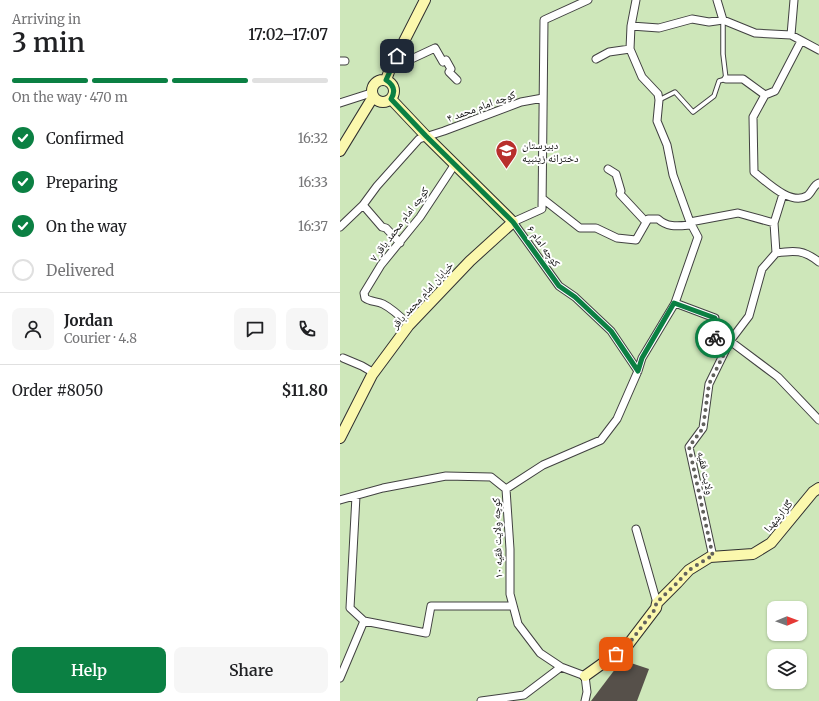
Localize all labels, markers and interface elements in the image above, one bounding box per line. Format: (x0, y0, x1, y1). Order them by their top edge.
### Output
text: Arriving in (12, 11, 81, 28)
text: 17:02–17:07 (248, 25, 328, 44)
text: 3 min (12, 26, 85, 59)
pin (380, 39, 414, 73)
icon: home (386, 45, 408, 67)
street label: کوچه امام محمد ۴ (445, 87, 518, 125)
text: On the way · 470 m (12, 89, 128, 106)
icon: check (12, 127, 34, 149)
text: Confirmed (46, 129, 124, 148)
text: 16:32 (298, 130, 328, 147)
school or university icon: دبیرستان دخترانه زینبیه (494, 138, 520, 171)
place label: دبیرستان دخترانه زینبیه (522, 138, 579, 165)
icon: check (12, 171, 34, 193)
text: Preparing (46, 173, 118, 192)
text: 16:33 (298, 174, 328, 191)
street label: کوچه امام محمد باقر ۷ (366, 184, 432, 264)
icon: check (12, 215, 34, 237)
text: On the way (46, 217, 127, 236)
text: 16:37 (298, 218, 328, 235)
street label: کوچه امام ۶ (524, 223, 564, 270)
street label: خیابان امام محمد باقر (387, 258, 456, 333)
text: Delivered (46, 261, 114, 280)
button: person (12, 308, 54, 350)
button: chat (234, 308, 276, 350)
button: phone (286, 308, 328, 350)
text: Jordan (64, 311, 113, 330)
courier (695, 318, 735, 358)
icon: bike (704, 327, 726, 349)
text: Courier · 4.8 (64, 330, 137, 347)
text: Order #8050 (12, 381, 103, 400)
text: $11.80 (282, 381, 328, 400)
street label: ولایت فقیه (695, 450, 717, 496)
street label: کوچه ولایت فقیه ۱۰ (489, 497, 505, 579)
street label: گلزارشهدا (760, 497, 796, 535)
north arrow (767, 601, 807, 641)
map controls (767, 601, 807, 689)
pin (599, 637, 633, 671)
icon: bag (605, 643, 627, 665)
button: Help (12, 647, 166, 693)
button: Share (174, 647, 328, 693)
button: layers (767, 649, 807, 689)

